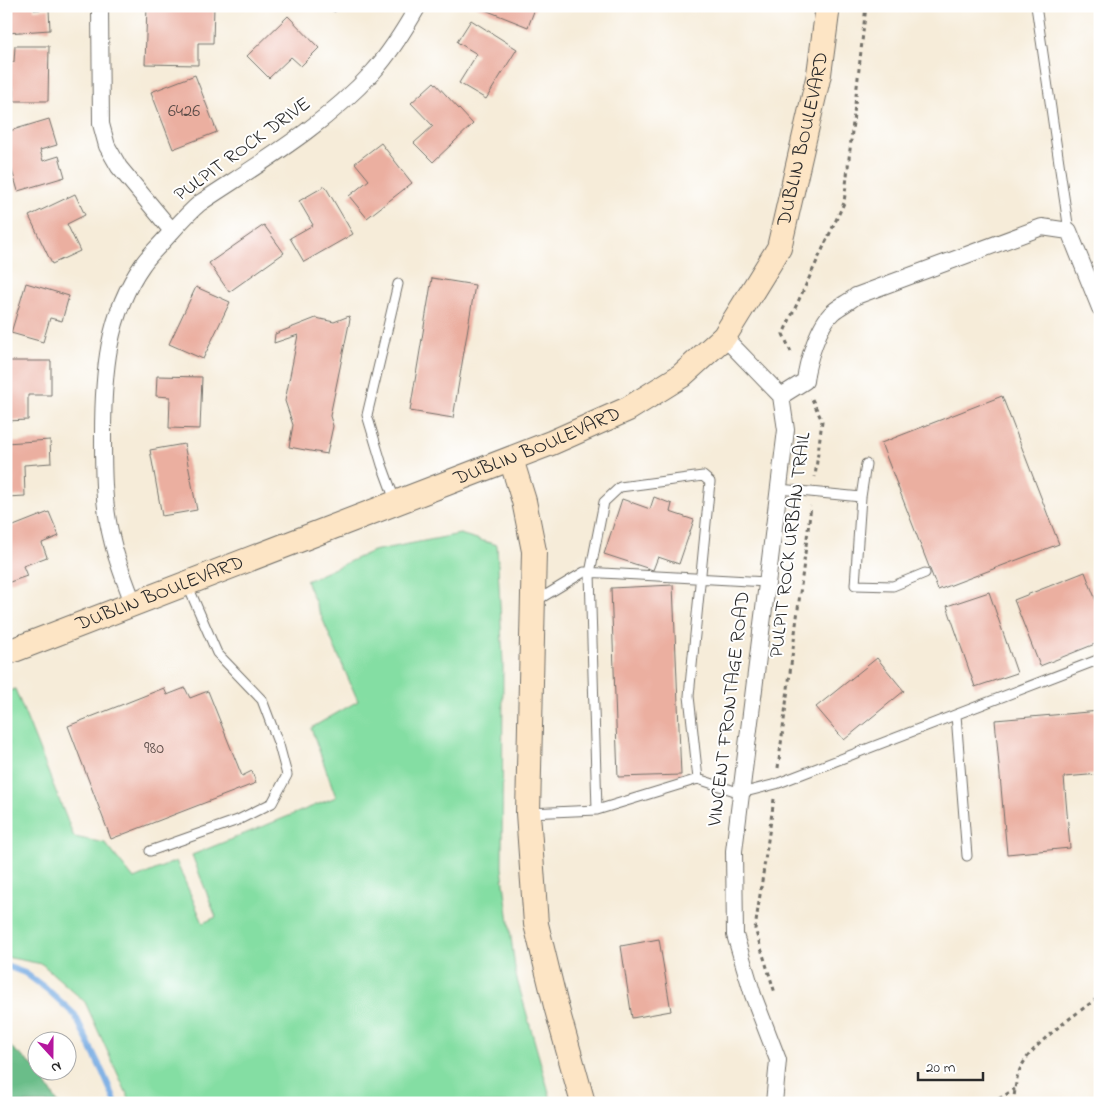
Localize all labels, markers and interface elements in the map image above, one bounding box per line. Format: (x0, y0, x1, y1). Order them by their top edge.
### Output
street label: DUBLIN BOULEVARD (770, 50, 836, 230)
street label: PULPIT ROCK DRIVE (169, 90, 317, 210)
house number: 6426 (168, 99, 200, 125)
street label: DUBLIN BOULEVARD (449, 400, 625, 494)
street label: PULPIT ROCK URBAN TRAIL (763, 430, 819, 659)
street label: DUBLIN BOULEVARD (71, 548, 248, 640)
street label: VINCENT FRONTAGE ROAD (701, 590, 759, 829)
house number: 980 (144, 736, 164, 762)
north arrow (28, 1032, 78, 1082)
scale bar (918, 1049, 984, 1081)
text: N (48, 1055, 64, 1078)
text: 20 m (926, 1057, 956, 1079)

